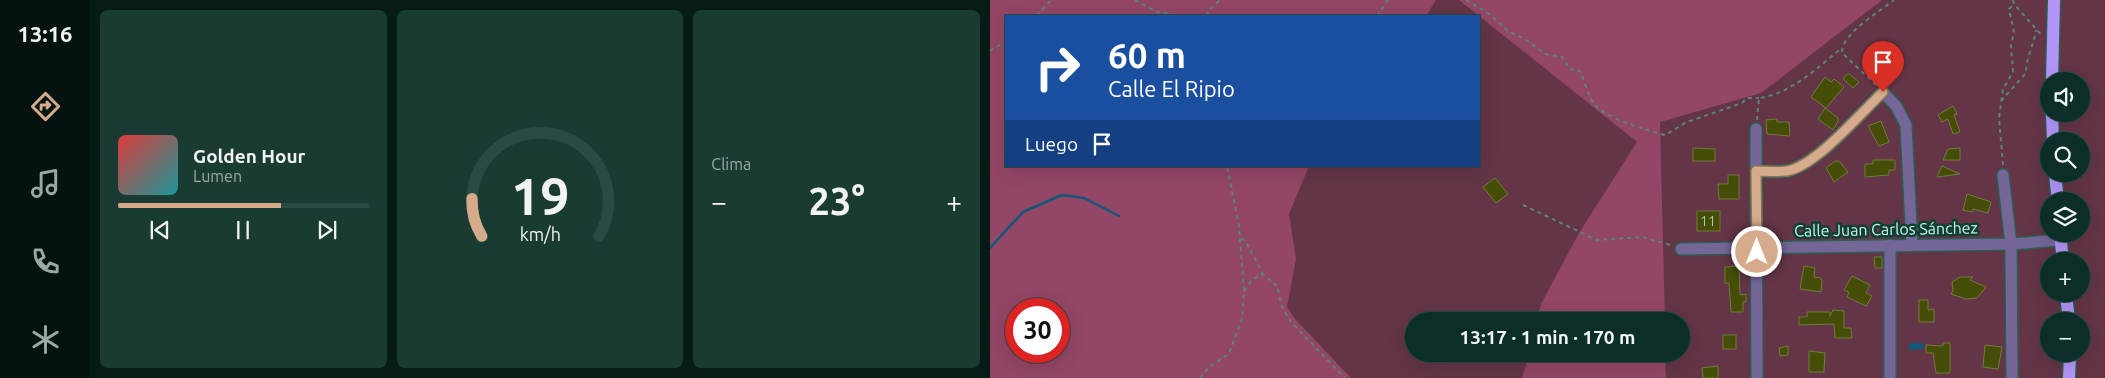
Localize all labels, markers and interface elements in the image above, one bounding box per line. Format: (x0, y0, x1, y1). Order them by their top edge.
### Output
text: 13:16 (17, 21, 73, 46)
icon: right (1025, 35, 1090, 100)
text: 60 m (1108, 35, 1186, 75)
pin (1862, 41, 1904, 92)
icon: arrive (1869, 48, 1897, 76)
map controls (2040, 72, 2090, 362)
button: sound (2040, 72, 2090, 122)
text: Calle El Ripio (1108, 76, 1235, 101)
icon: directions (28, 89, 63, 124)
icon: arrive (1088, 130, 1116, 158)
button: search (2040, 132, 2090, 182)
text: Luego (1025, 133, 1078, 155)
text: Golden Hour (193, 145, 305, 167)
text: Clima (711, 155, 751, 173)
icon: music (28, 166, 63, 201)
text: Lumen (193, 167, 242, 185)
text: 19 (511, 167, 569, 225)
text: 23° (809, 180, 865, 222)
text: − (711, 186, 727, 217)
text: + (946, 186, 962, 217)
button: layers (2040, 192, 2090, 242)
house number: 11 (1700, 213, 1716, 229)
icon: previous (146, 216, 174, 244)
icon: pause (229, 216, 257, 244)
icon: next (313, 216, 341, 244)
street label: Calle Juan Carlos Sánchez (1794, 218, 1978, 240)
text: km/h (519, 224, 561, 244)
position arrow (1730, 225, 1782, 277)
icon: phone (28, 244, 63, 279)
button: + (2040, 252, 2090, 302)
speed limit sign: 30 (1005, 298, 1070, 363)
button: − (2040, 312, 2090, 362)
icon: climate (28, 322, 63, 357)
text: 13:17 · 1 min · 170 m (1460, 326, 1635, 348)

